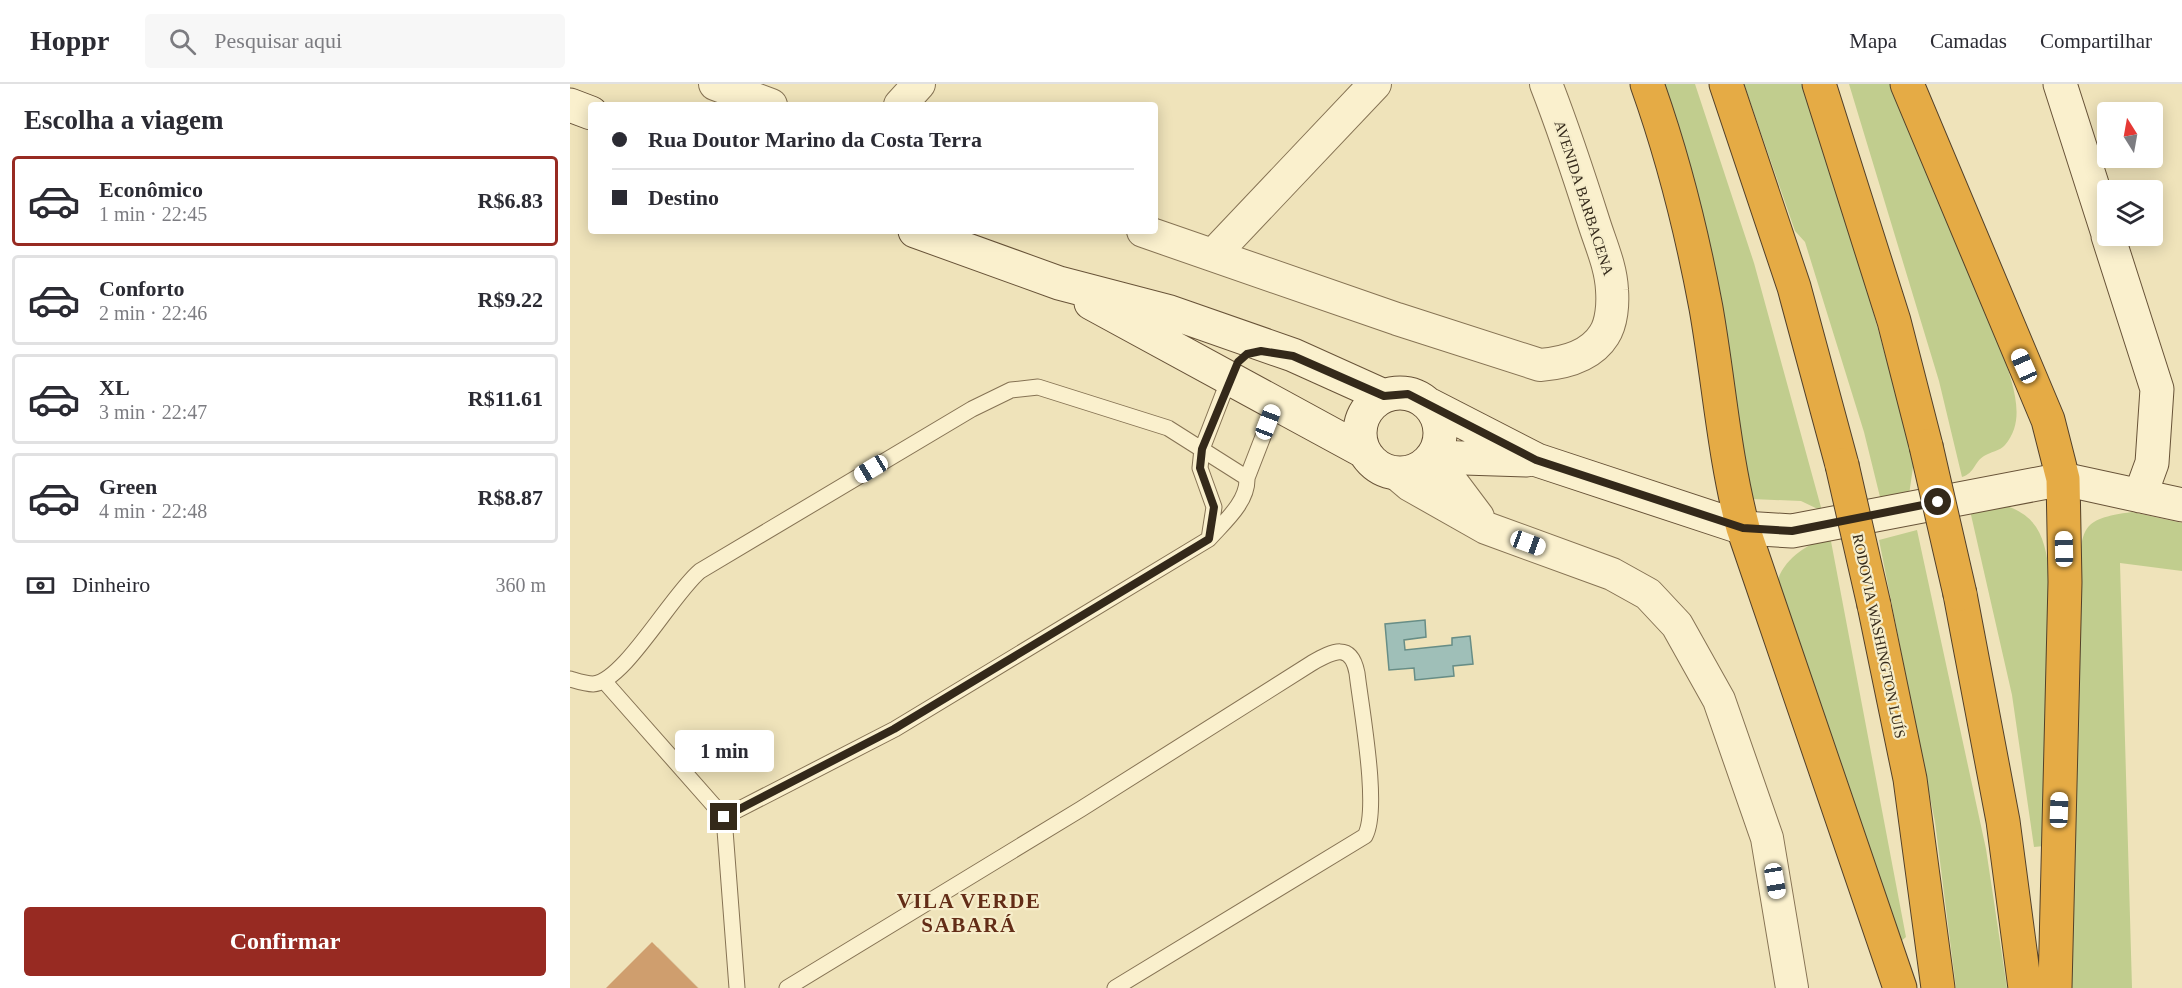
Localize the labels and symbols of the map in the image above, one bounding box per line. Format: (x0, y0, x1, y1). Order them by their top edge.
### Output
north arrow (2097, 102, 2163, 168)
street label: AVENIDA BARBACENA (1551, 119, 1617, 278)
car (2008, 346, 2040, 386)
car (1253, 402, 1283, 442)
car (851, 452, 891, 486)
route start (1924, 488, 1951, 515)
car (1508, 528, 1548, 558)
car (2055, 531, 2073, 567)
street label: RODOVIA WASHINGTON LUÍS (1849, 532, 1909, 740)
callout: 1 min (674, 730, 774, 772)
car (2049, 792, 2069, 828)
route end (710, 803, 737, 830)
car (1763, 862, 1787, 900)
district label: VILA VERDE SABARÁ (897, 889, 1041, 937)

